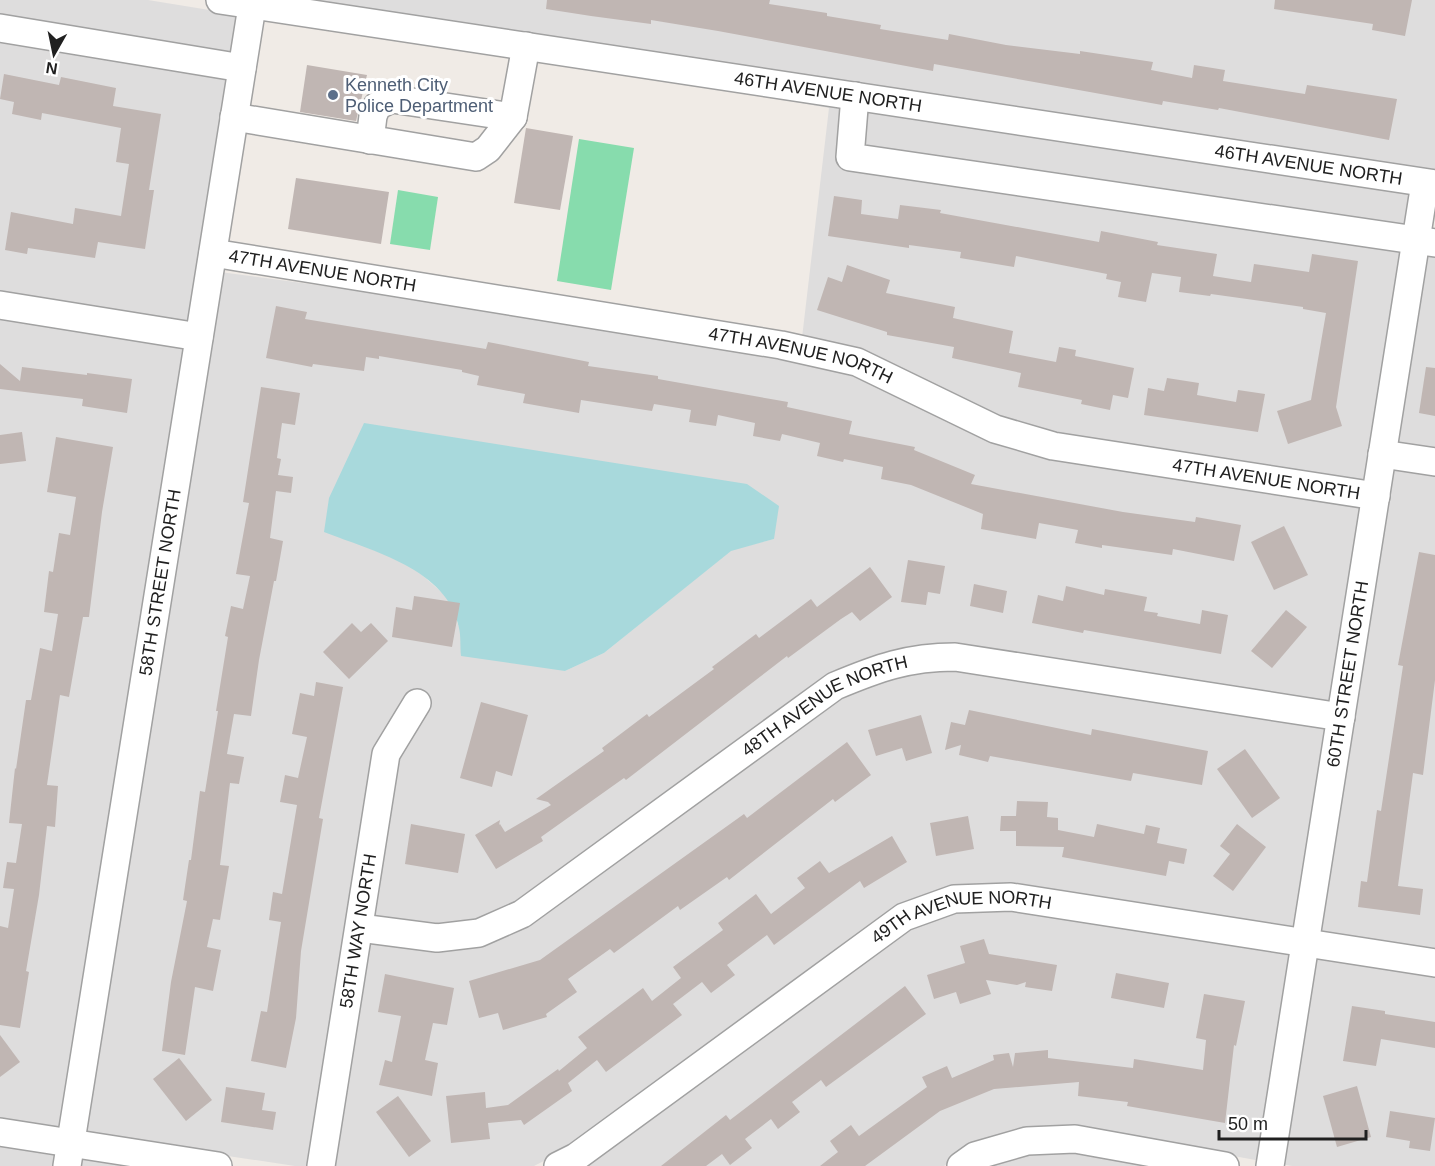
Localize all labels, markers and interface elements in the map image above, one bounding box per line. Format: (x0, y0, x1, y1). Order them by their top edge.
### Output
north arrow (24, 24, 84, 84)
text: N (45, 59, 59, 78)
street label: 46TH AVENUE NORTH (733, 68, 923, 116)
place label: Kenneth City Police Department (345, 75, 493, 116)
marker: Kenneth City Police Department (326, 88, 340, 102)
street label: 46TH AVENUE NORTH (1213, 141, 1404, 189)
street label: 47TH AVENUE NORTH (227, 246, 418, 296)
street label: 47TH AVENUE NORTH (707, 323, 896, 388)
street label: 47TH AVENUE NORTH (1171, 455, 1361, 503)
street label: 58TH STREET NORTH (135, 488, 185, 677)
street label: 60TH STREET NORTH (1323, 579, 1372, 769)
street label: 48TH AVENUE NORTH (738, 652, 910, 761)
street label: 58TH WAY NORTH (336, 852, 380, 1010)
street label: 49TH AVENUE NORTH (867, 887, 1053, 948)
scale bar (1219, 1103, 1366, 1141)
text: 50 m (1228, 1114, 1268, 1134)

